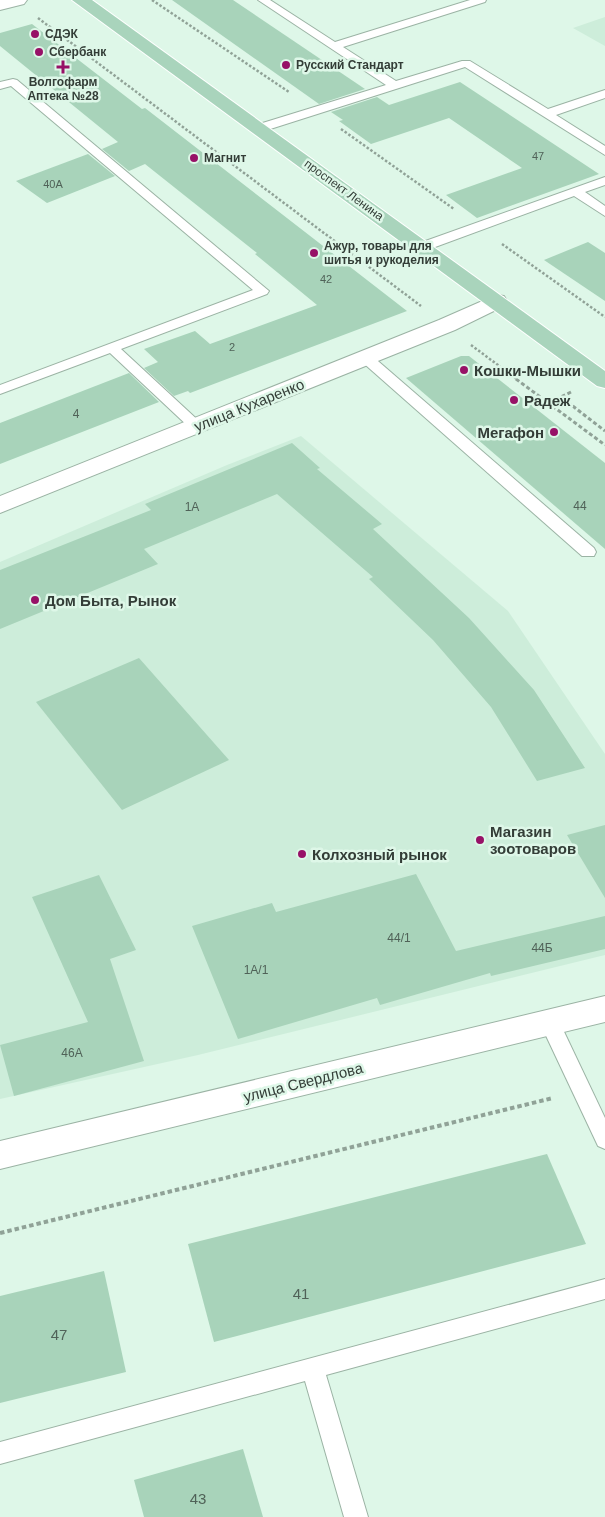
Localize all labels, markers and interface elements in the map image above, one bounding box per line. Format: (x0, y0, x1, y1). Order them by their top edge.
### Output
place label: СДЭК (45, 27, 79, 41)
marker: СДЭК (29, 28, 41, 40)
place label: Сбербанк (49, 45, 107, 59)
marker: Сбербанк (33, 46, 45, 58)
place label: Русский Стандарт (296, 58, 404, 72)
marker: Русский Стандарт (280, 59, 292, 71)
marker: Волгофарм Аптека №28 (57, 61, 69, 73)
place label: Волгофарм Аптека №28 (27, 75, 99, 103)
house number: 47 (532, 150, 544, 162)
place label: Магнит (204, 151, 246, 165)
marker: Магнит (188, 152, 200, 164)
street label: проспект Ленина (302, 157, 387, 224)
house number: 40А (43, 178, 63, 190)
place label: Ажур, товары для шитья и рукоделия (324, 239, 439, 267)
marker: Ажур, товары для шитья и рукоделия (308, 247, 320, 259)
house number: 42 (320, 273, 332, 285)
house number: 2 (229, 341, 235, 353)
place label: Кошки-Мышки (474, 362, 581, 379)
marker: Кошки-Мышки (458, 364, 470, 376)
street label: улица Кухаренко (191, 375, 307, 435)
place label: Радеж (524, 392, 571, 409)
marker: Радеж (508, 394, 520, 406)
house number: 4 (73, 407, 80, 421)
place label: Мегафон (477, 424, 544, 441)
marker: Мегафон (548, 426, 560, 438)
house number: 44 (573, 499, 587, 513)
house number: 1А (185, 500, 199, 514)
place label: Дом Быта, Рынок (45, 592, 177, 609)
marker: Дом Быта, Рынок (29, 594, 41, 606)
place label: Магазин зоотоваров (490, 823, 576, 857)
marker: Магазин зоотоваров (474, 834, 486, 846)
place label: Колхозный рынок (312, 846, 447, 863)
marker: Колхозный рынок (296, 848, 308, 860)
house number: 44/1 (387, 931, 411, 945)
house number: 44Б (531, 941, 553, 955)
house number: 1А/1 (244, 963, 269, 977)
house number: 46А (61, 1046, 83, 1060)
street label: улица Свердлова (241, 1059, 365, 1105)
house number: 41 (293, 1285, 309, 1302)
house number: 47 (51, 1326, 67, 1343)
house number: 43 (190, 1490, 206, 1507)

